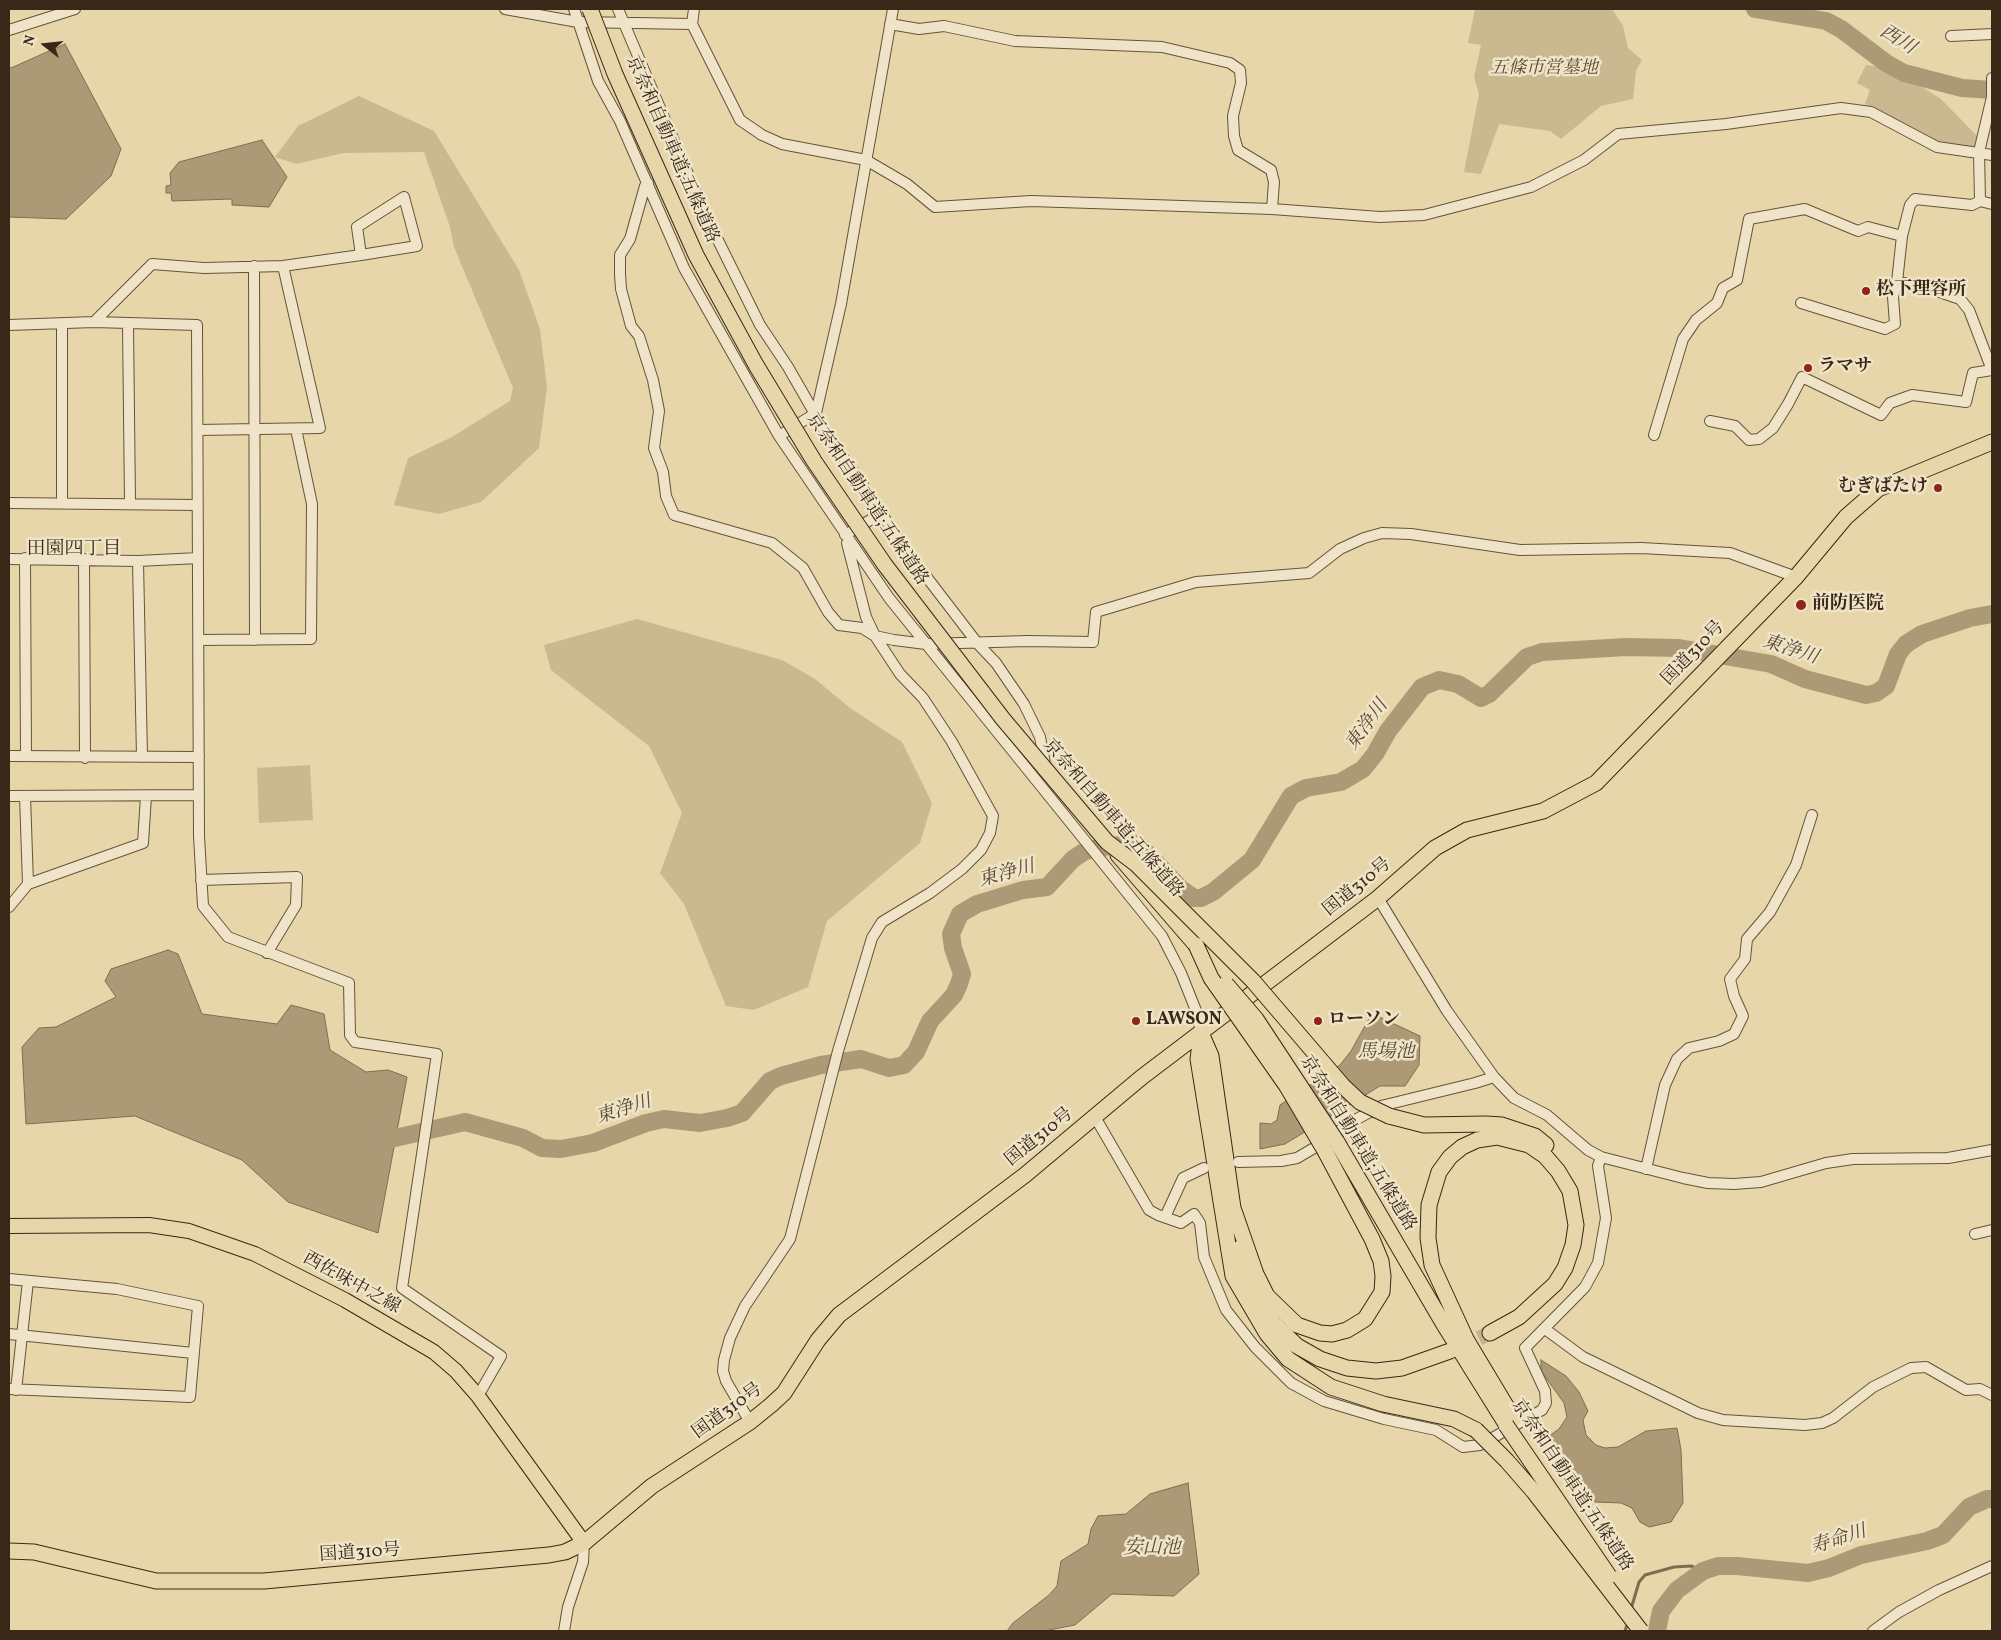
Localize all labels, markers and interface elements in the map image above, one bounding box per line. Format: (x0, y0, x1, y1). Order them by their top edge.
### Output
north arrow (20, 20, 70, 70)
water label: 西川 (1875, 21, 1919, 61)
text: N (20, 33, 41, 48)
street label: 京奈和自動車道;五條道路 (620, 53, 722, 247)
park label: 五條市営墓地 (1490, 59, 1598, 81)
place label: 松下理容所 (1876, 280, 1966, 302)
marker: 松下理容所 (1860, 285, 1872, 297)
place label: ラマサ (1818, 357, 1872, 379)
marker: ラマサ (1802, 362, 1814, 374)
street label: 京奈和自動車道;五條道路 (800, 410, 932, 590)
place label: むぎばたけ (1838, 477, 1928, 499)
marker: むぎばたけ (1932, 482, 1944, 494)
district label: 田園四丁目 (27, 540, 121, 562)
place label: 前防医院 (1812, 594, 1884, 616)
marker: 前防医院 (1794, 598, 1808, 612)
street label: 国道310号 (1658, 617, 1730, 691)
water label: 東浄川 (1759, 631, 1821, 671)
water label: 東浄川 (1342, 696, 1394, 756)
street label: 京奈和自動車道;五條道路 (1037, 735, 1187, 903)
street label: 国道310号 (1320, 854, 1396, 922)
water label: 東浄川 (977, 857, 1037, 893)
place label: LAWSON (1146, 1010, 1222, 1032)
place label: ローソン (1328, 1010, 1400, 1032)
marker: LAWSON (1130, 1015, 1142, 1027)
marker: ローソン (1312, 1015, 1324, 1027)
water label: 馬場池 (1358, 1043, 1414, 1065)
street label: 京奈和自動車道;五條道路 (1294, 1052, 1420, 1236)
water label: 東浄川 (593, 1091, 655, 1131)
street label: 国道310号 (1002, 1104, 1078, 1172)
street label: 西佐味中之線 (299, 1248, 403, 1320)
street label: 国道310号 (689, 1379, 767, 1445)
street label: 京奈和自動車道;五條道路 (1505, 1396, 1637, 1576)
water label: 寿命川 (1808, 1521, 1870, 1561)
water label: 安山池 (1124, 1539, 1180, 1561)
street label: 国道310号 (319, 1540, 401, 1568)

